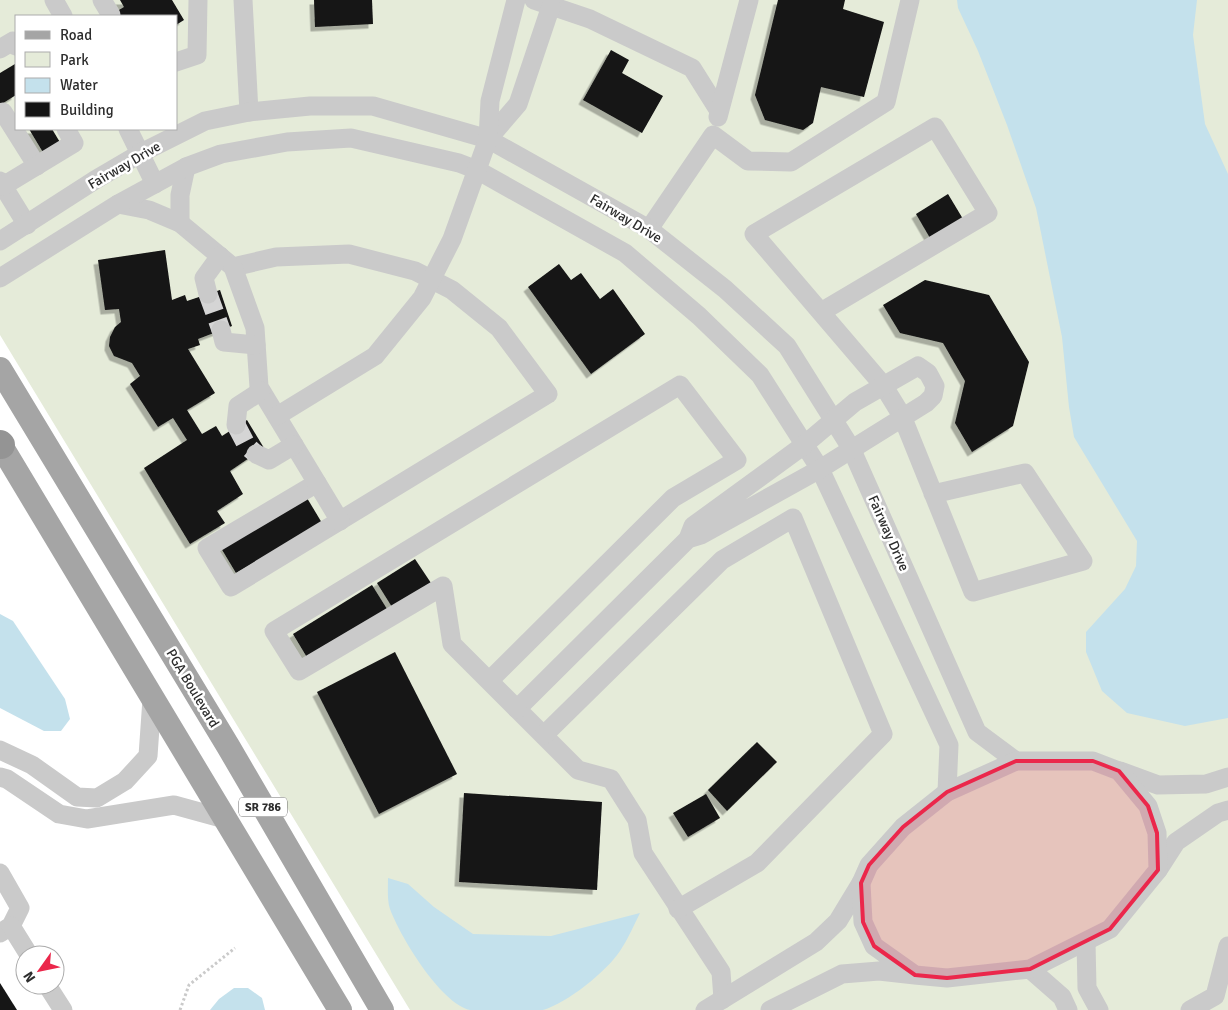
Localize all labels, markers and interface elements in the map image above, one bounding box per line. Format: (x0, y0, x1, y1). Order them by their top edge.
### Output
legend (15, 15, 178, 130)
text: Road (60, 26, 92, 44)
text: Park (60, 51, 89, 69)
text: Water (60, 76, 98, 94)
text: Building (60, 101, 114, 119)
street label: Fairway Drive (85, 138, 164, 193)
street label: Fairway Drive (587, 190, 665, 247)
street label: Fairway Drive (864, 493, 913, 574)
street label: PGA Boulevard (162, 646, 223, 731)
road number: SR 786 (239, 798, 287, 816)
north arrow (15, 945, 65, 995)
text: N (20, 968, 39, 986)

